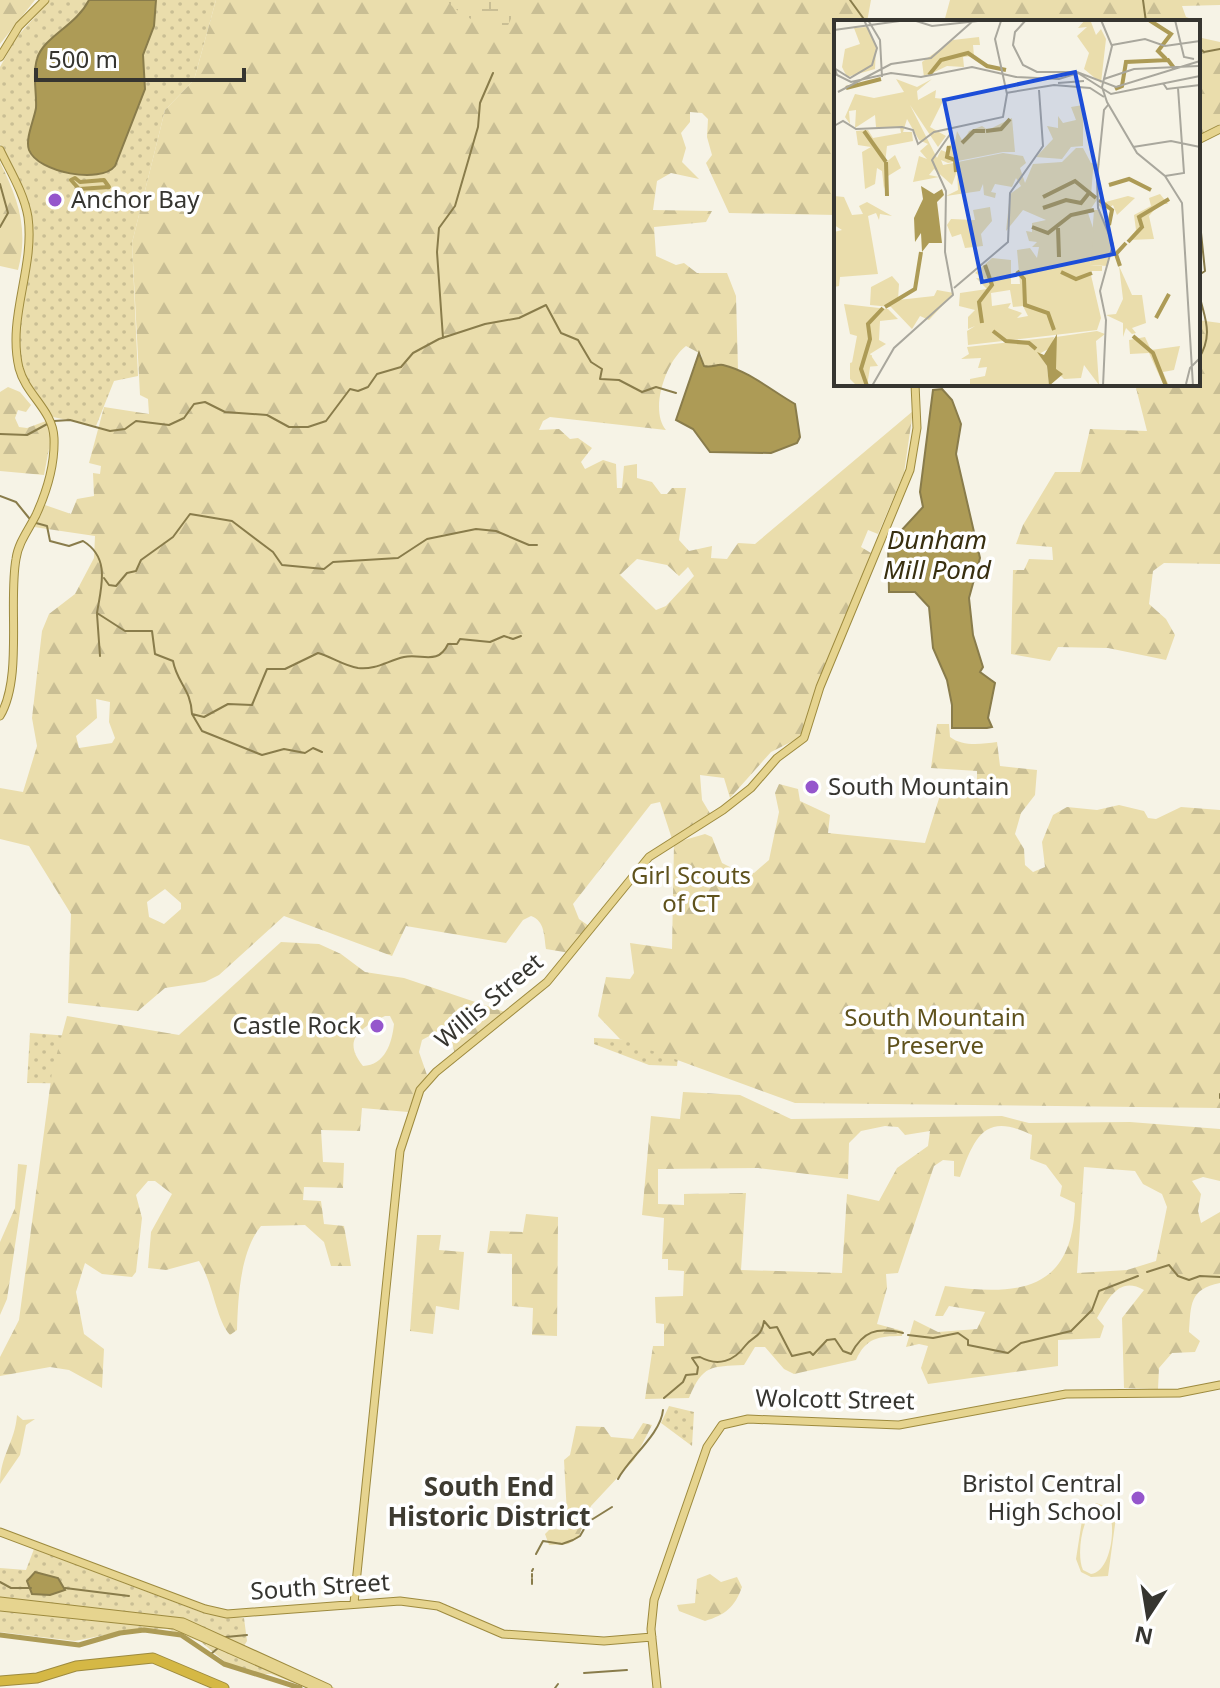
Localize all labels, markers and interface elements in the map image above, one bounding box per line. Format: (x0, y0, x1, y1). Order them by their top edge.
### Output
inset map (834, 20, 1200, 386)
scale bar (36, 32, 244, 82)
text: 500 m (48, 42, 118, 75)
place label: Anchor Bay (71, 182, 200, 215)
marker: Anchor Bay (46, 191, 64, 209)
water label: Dunham Mill Pond (883, 521, 992, 587)
place label: South Mountain (828, 769, 1009, 802)
marker: South Mountain (803, 778, 821, 796)
park label: Girl Scouts of CT (631, 858, 751, 919)
street label: Willis Street (427, 945, 549, 1055)
park label: South Mountain Preserve (844, 1000, 1026, 1061)
place label: Castle Rock (232, 1008, 361, 1041)
marker: Castle Rock (368, 1017, 386, 1035)
street label: Wolcott Street (755, 1381, 915, 1416)
place label: Bristol Central High School (962, 1466, 1122, 1527)
district label: South End Historic District (387, 1468, 591, 1534)
marker: Bristol Central High School (1129, 1489, 1147, 1507)
street label: South Street (249, 1564, 391, 1607)
north arrow (1108, 1576, 1188, 1656)
text: N (1132, 1620, 1156, 1653)

